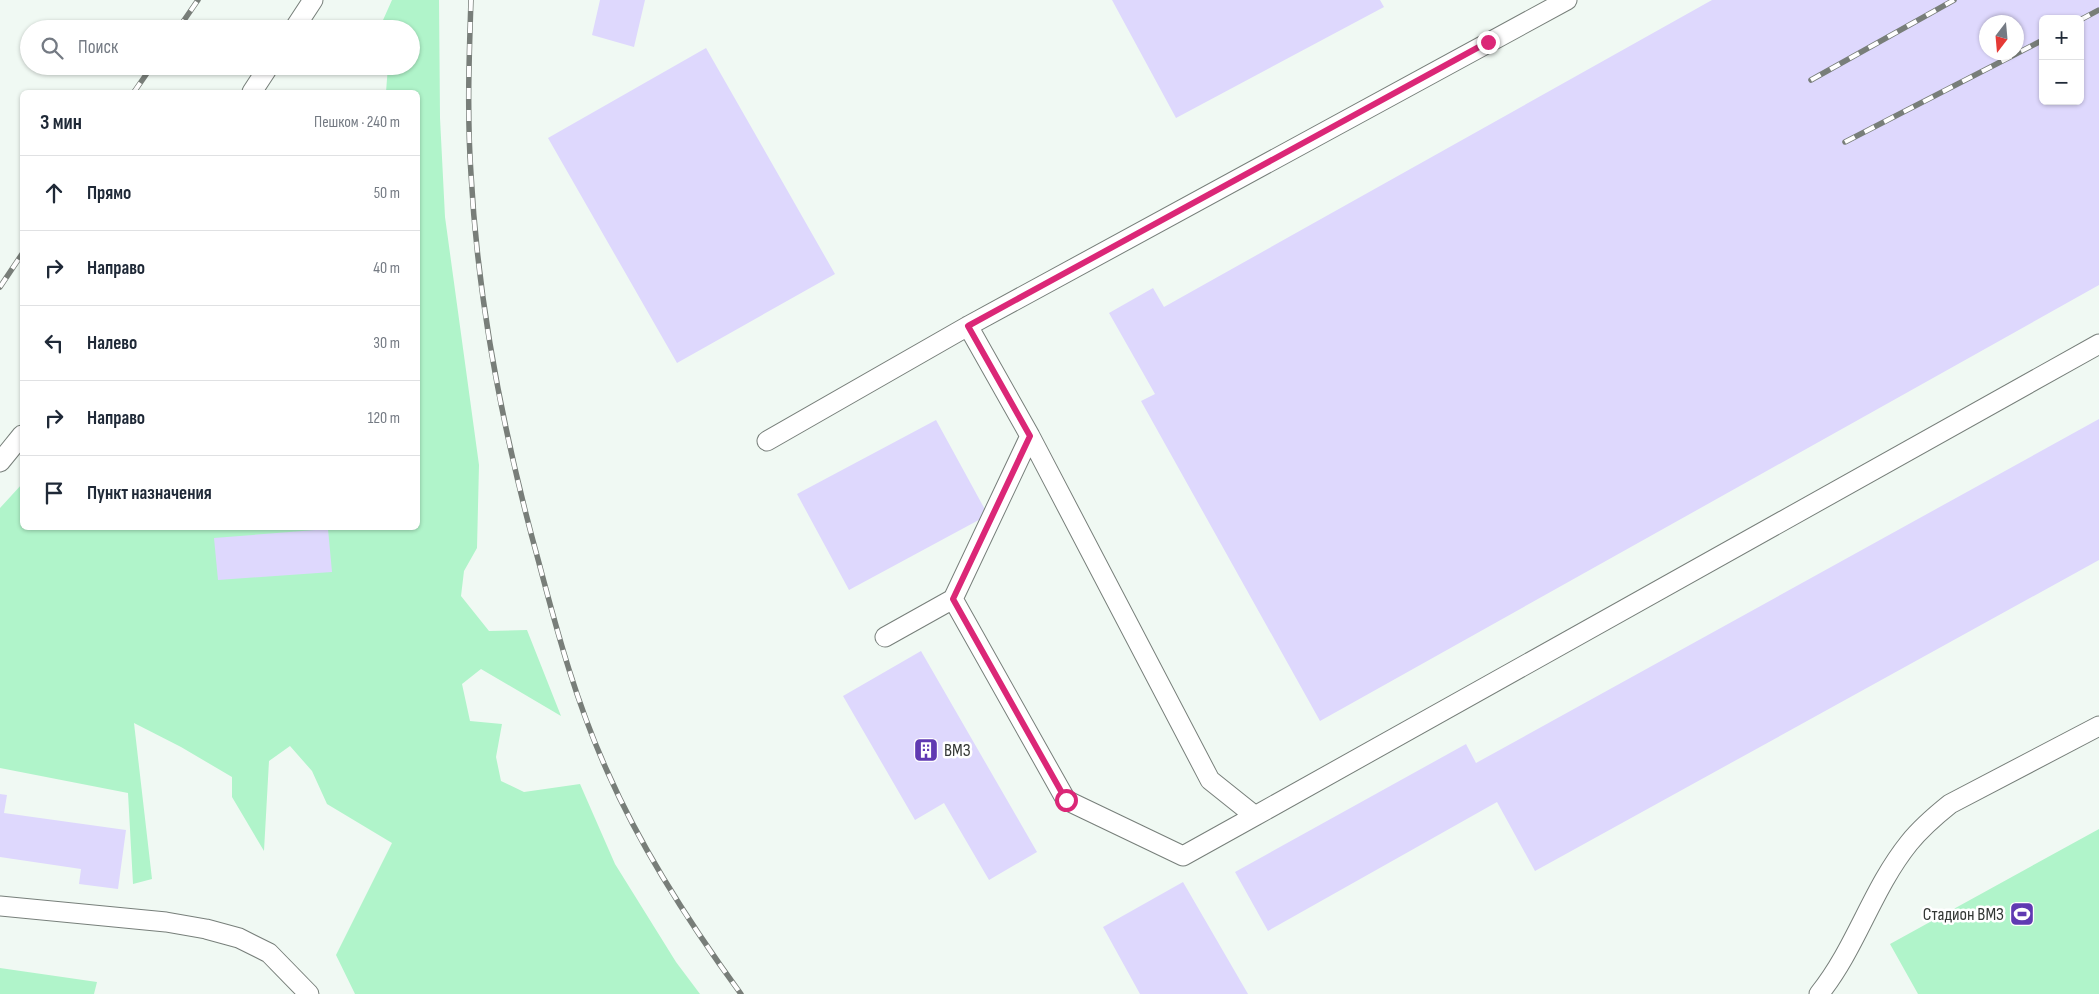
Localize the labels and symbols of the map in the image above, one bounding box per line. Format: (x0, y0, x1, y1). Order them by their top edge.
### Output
north arrow (1979, 15, 2024, 60)
route end (1477, 31, 1500, 54)
building icon: ВМЗ (913, 737, 939, 763)
place label: ВМЗ (944, 740, 971, 761)
route start (1055, 789, 1078, 812)
sports icon: Стадион ВМЗ (2009, 901, 2035, 927)
place label: Стадион ВМЗ (1923, 904, 2004, 925)

